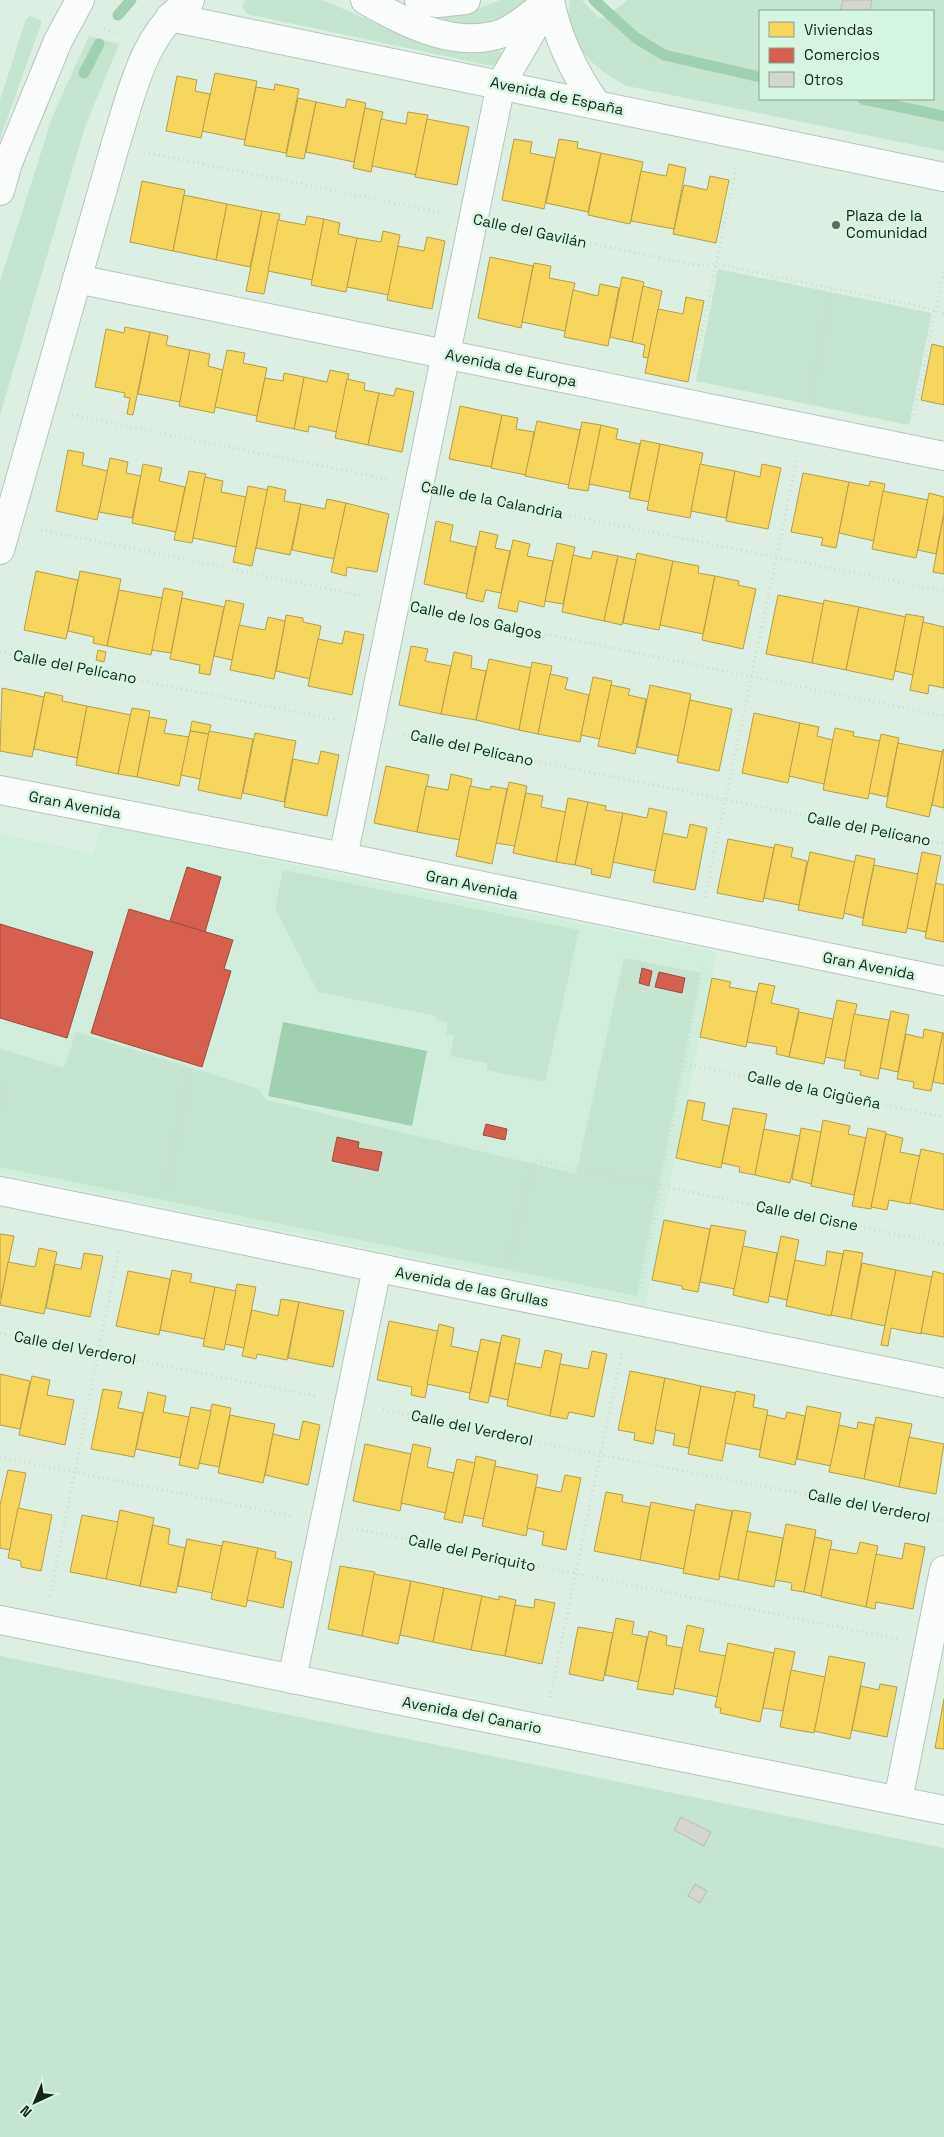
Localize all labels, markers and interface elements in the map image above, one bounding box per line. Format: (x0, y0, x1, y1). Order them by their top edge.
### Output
legend (759, 10, 934, 100)
text: Viviendas (804, 20, 873, 39)
text: Comercios (804, 45, 880, 64)
text: Otros (804, 70, 844, 89)
street label: Avenida de España (489, 72, 626, 119)
place label: Plaza de la Comunidad (846, 206, 927, 242)
street label: Calle del Gavilán (471, 209, 589, 252)
marker: Plaza de la Comunidad (830, 219, 842, 231)
street label: Avenida de Europa (444, 344, 579, 391)
street label: Calle de la Calandria (419, 476, 565, 523)
street label: Calle de los Galgos (408, 596, 544, 643)
street label: Calle del Pelícano (12, 645, 138, 688)
street label: Calle del Pelícano (409, 725, 535, 770)
street label: Gran Avenida (27, 786, 123, 823)
street label: Calle del Pelícano (806, 807, 932, 850)
street label: Gran Avenida (424, 865, 520, 904)
street label: Gran Avenida (821, 947, 917, 984)
street label: Calle de la Cigüeña (746, 1066, 883, 1113)
street label: Calle del Cisne (754, 1196, 860, 1235)
street label: Avenida de las Grullas (394, 1262, 550, 1311)
street label: Calle del Verderol (12, 1326, 138, 1369)
street label: Calle del Verderol (409, 1405, 535, 1450)
street label: Calle del Verderol (806, 1484, 932, 1527)
street label: Calle del Periquito (407, 1530, 538, 1575)
street label: Avenida del Canario (401, 1692, 543, 1737)
north arrow (10, 2077, 60, 2127)
text: N (16, 2102, 36, 2121)

